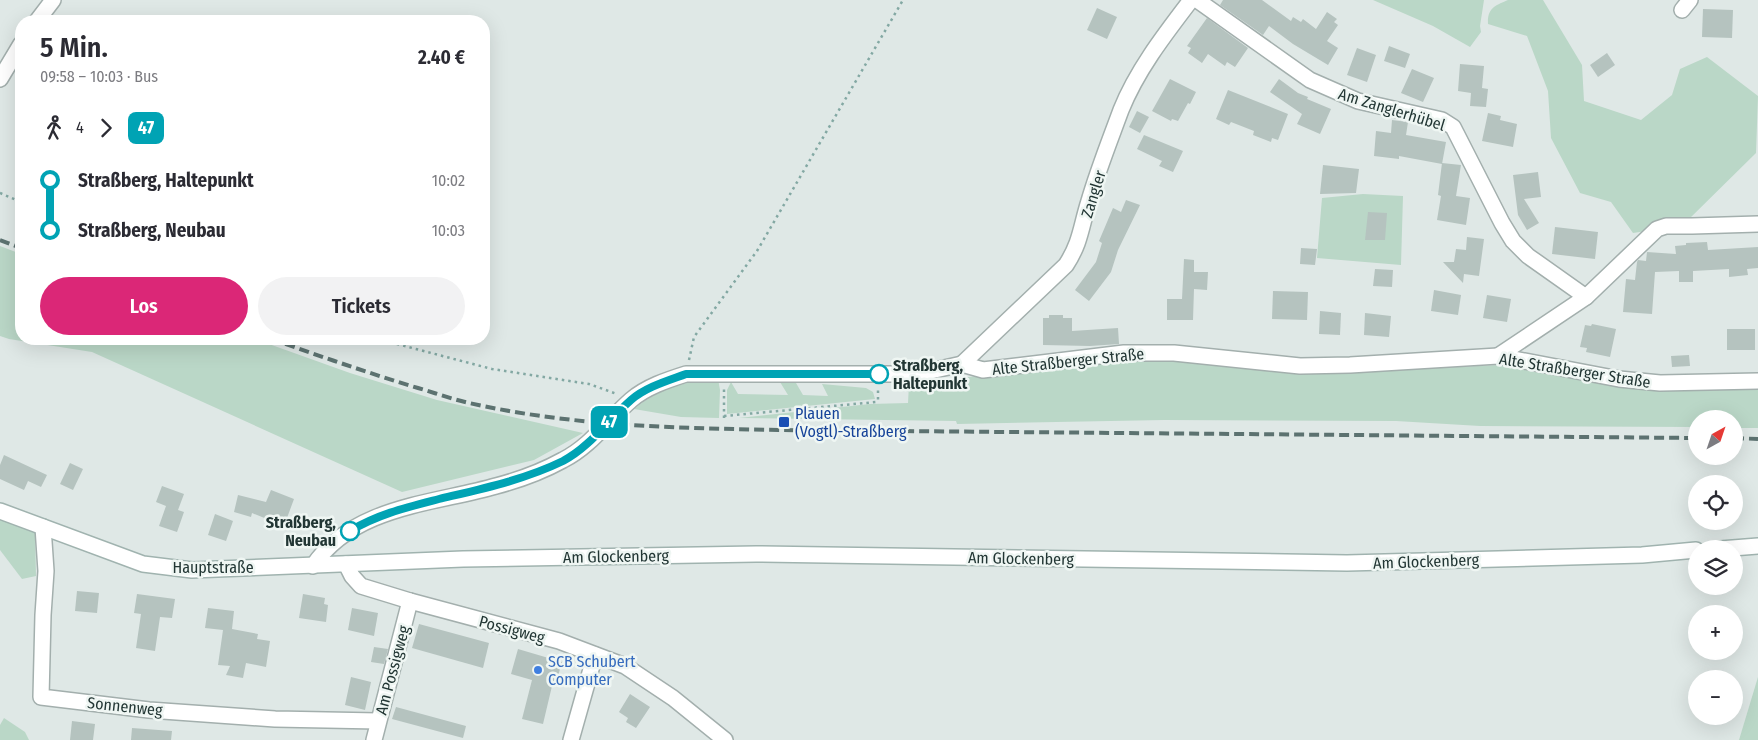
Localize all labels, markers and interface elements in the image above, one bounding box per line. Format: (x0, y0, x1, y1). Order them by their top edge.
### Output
text: 5 Min. (40, 31, 108, 64)
text: 2.40 € (418, 46, 465, 69)
text: 09:58 – 10:03 · Bus (40, 67, 158, 86)
street label: Am Zanglerhübel (1336, 84, 1448, 135)
icon: walk (40, 114, 68, 142)
icon: forward (92, 114, 120, 142)
text: 47 (138, 117, 154, 139)
text: 4 (76, 118, 84, 137)
street label: Zangler (1077, 168, 1110, 220)
text: Straßberg, Haltepunkt (78, 169, 254, 192)
text: 10:02 (432, 171, 465, 190)
text: Straßberg, Neubau (78, 219, 226, 242)
text: 10:03 (432, 221, 465, 240)
button: Los (40, 277, 248, 335)
button: Tickets (258, 277, 465, 335)
street label: Alte Straßberger Straße (991, 344, 1145, 379)
street label: Alte Straßberger Straße (1498, 349, 1652, 392)
place label: Straßberg, Haltepunkt (893, 356, 968, 393)
marker: Straßberg, Haltepunkt (869, 364, 889, 384)
place label: Plauen (Vogtl)-Straßberg (795, 404, 907, 441)
line badge: 47 (586, 406, 632, 438)
north arrow (1688, 410, 1742, 465)
map controls (1688, 410, 1743, 725)
text: 47 (601, 411, 617, 433)
marker: Plauen (Vogtl)-Straßberg (777, 415, 791, 429)
button: locate (1688, 475, 1743, 530)
place label: Straßberg, Neubau (266, 513, 336, 550)
marker: Straßberg, Neubau (340, 521, 360, 541)
button: layers (1688, 540, 1743, 595)
street label: Am Glockenberg (563, 546, 670, 567)
street label: Am Glockenberg (968, 548, 1075, 569)
street label: Am Glockenberg (1373, 550, 1480, 573)
street label: Hauptstraße (172, 558, 254, 577)
button: + (1688, 605, 1743, 660)
street label: Possigweg (477, 612, 547, 647)
street label: Am Possigweg (371, 623, 414, 717)
place label: SCB Schubert Computer (548, 652, 636, 689)
marker: SCB Schubert Computer (532, 664, 544, 676)
button: − (1688, 670, 1743, 725)
street label: Sonnenweg (86, 693, 164, 720)

